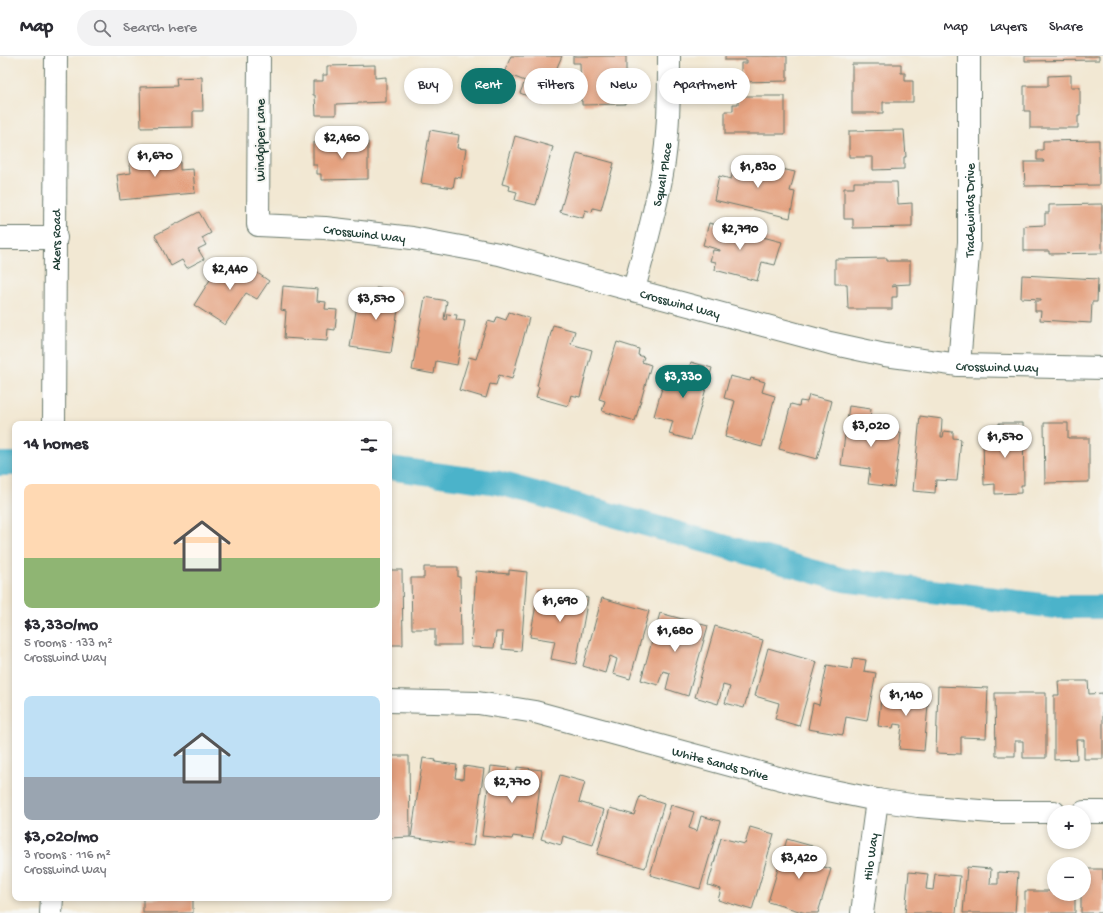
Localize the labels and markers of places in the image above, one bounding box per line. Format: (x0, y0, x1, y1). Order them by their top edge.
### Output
pin: $2,460 (309, 126, 375, 160)
pin: $1,670 (122, 144, 188, 178)
pin: $1,830 (725, 155, 791, 189)
pin: $2,790 (707, 217, 773, 251)
pin: $2,440 (197, 257, 263, 291)
pin: $3,570 (343, 287, 409, 321)
pin: $3,330 (650, 365, 716, 399)
pin: $3,020 (838, 414, 904, 448)
pin: $1,570 (972, 425, 1038, 459)
pin: $1,690 (527, 589, 593, 623)
pin: $1,680 (642, 619, 708, 653)
pin: $1,140 (873, 683, 939, 717)
pin: $2,770 (479, 770, 545, 804)
pin: $3,420 (766, 846, 832, 880)

